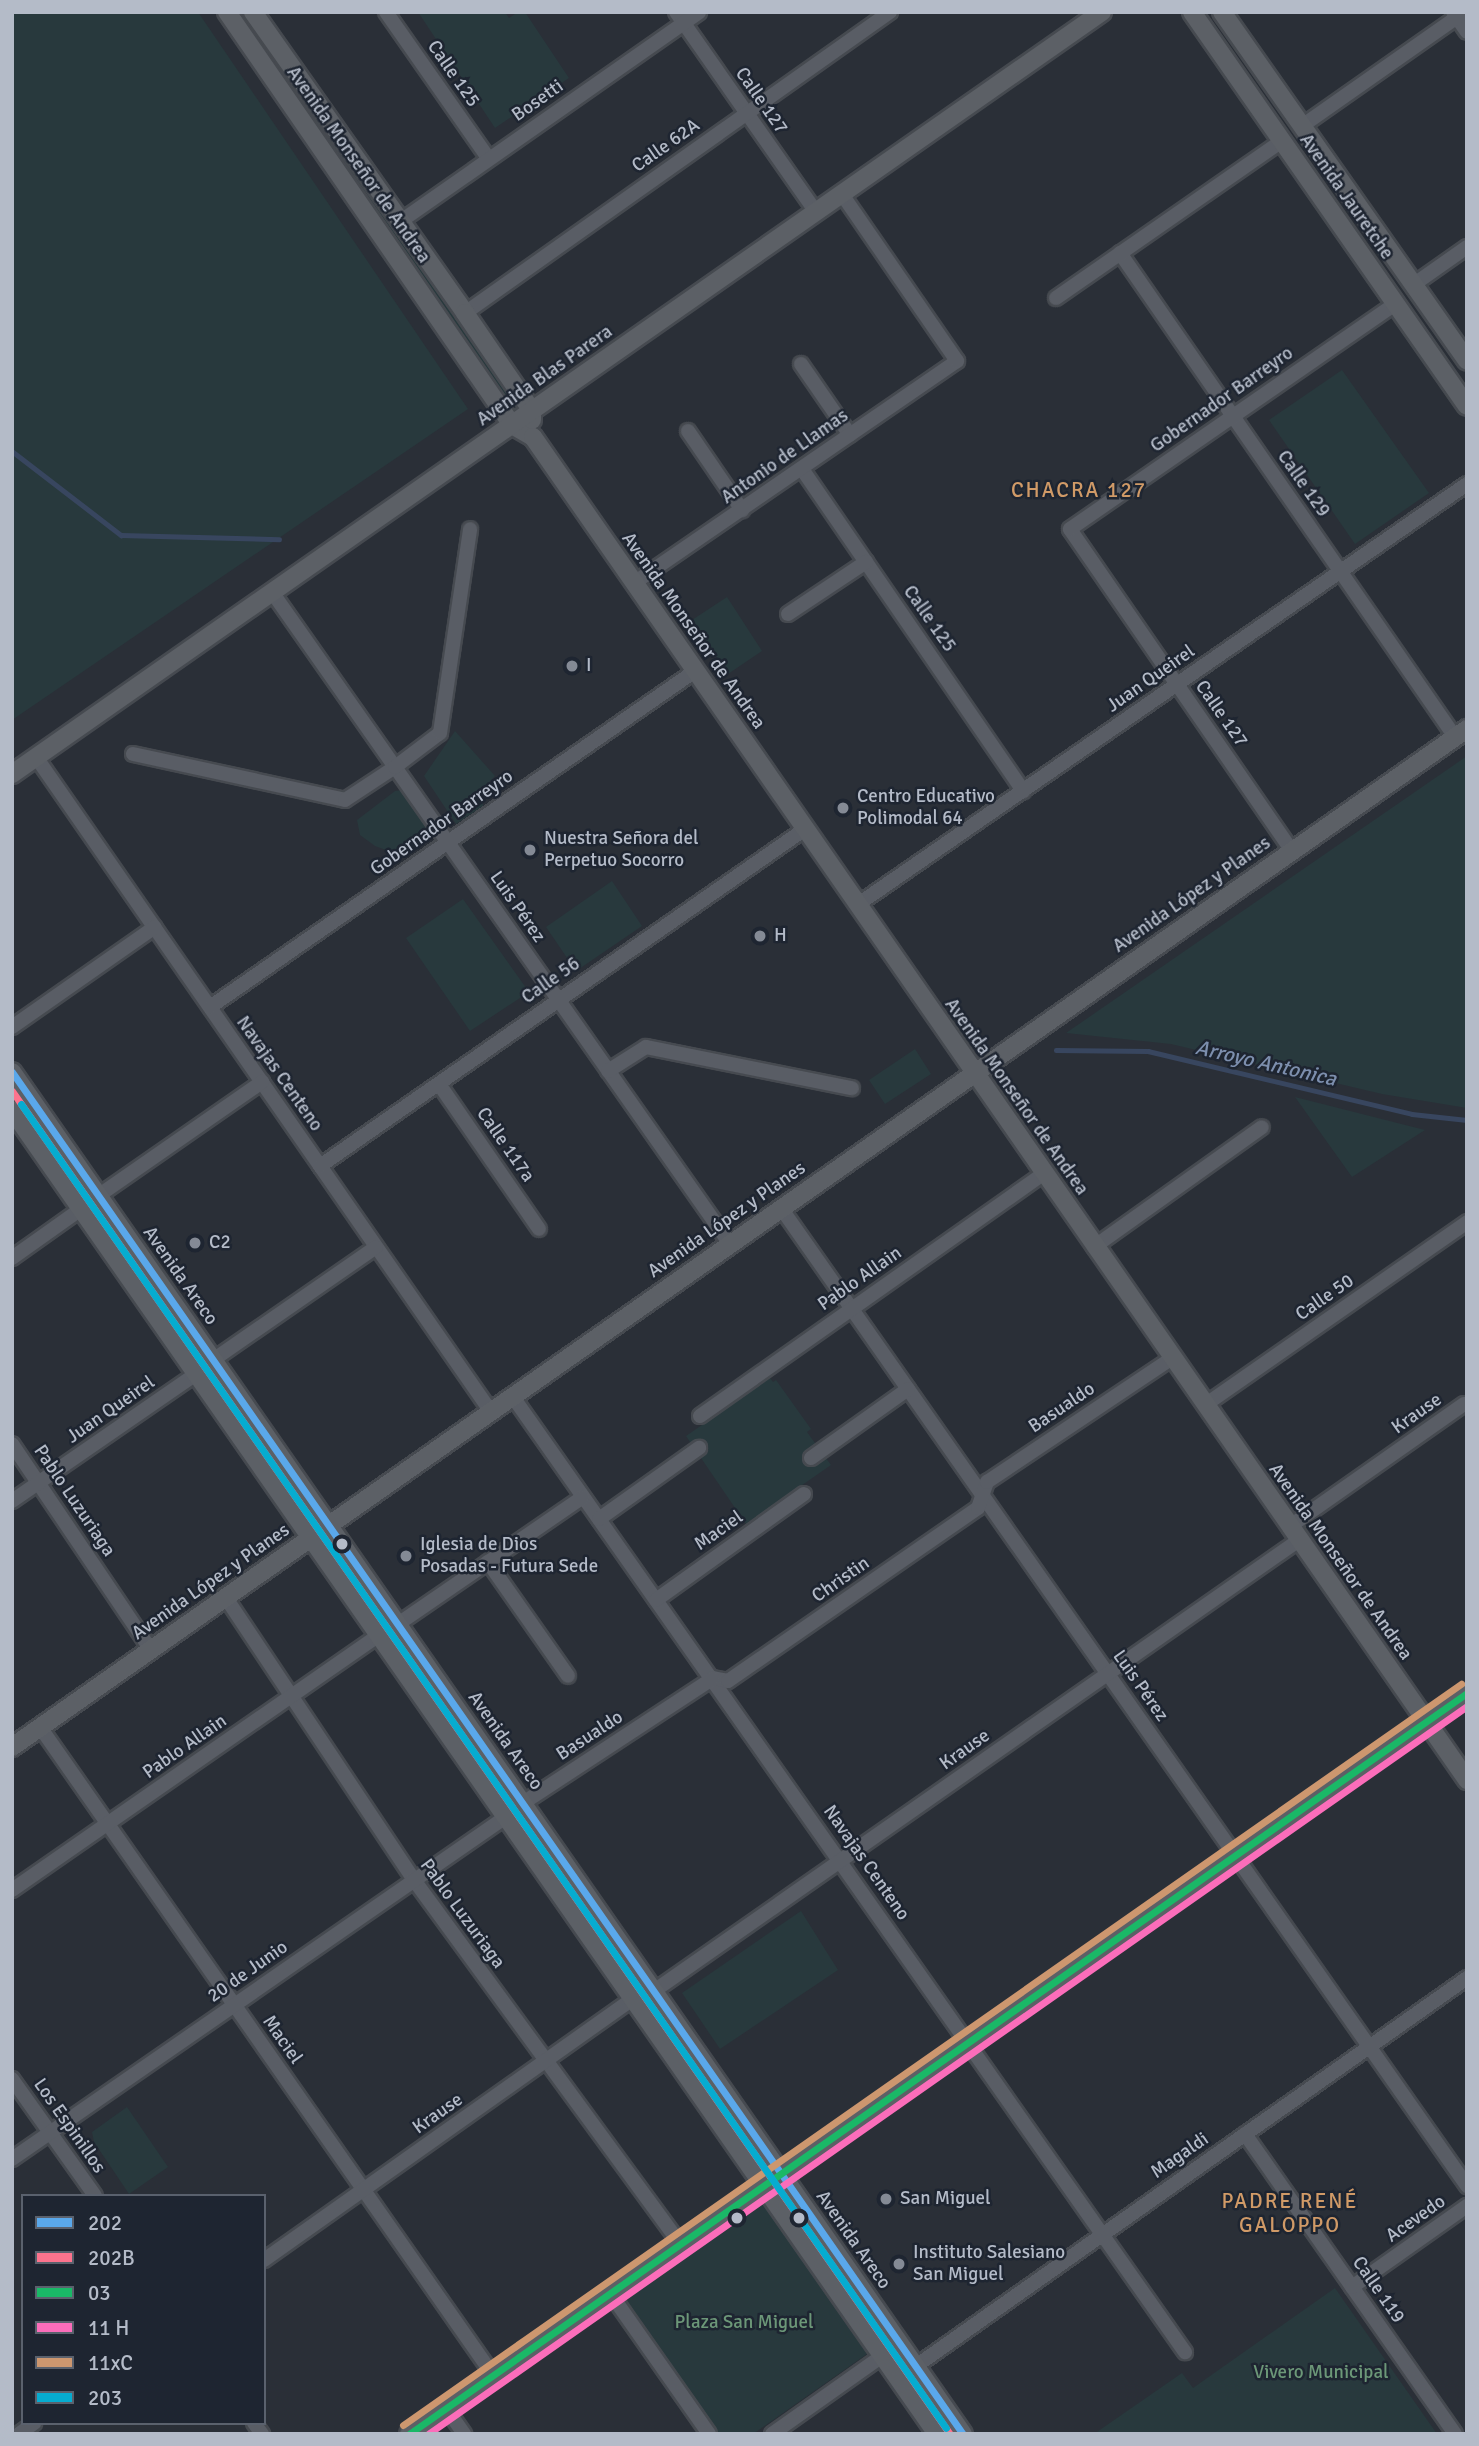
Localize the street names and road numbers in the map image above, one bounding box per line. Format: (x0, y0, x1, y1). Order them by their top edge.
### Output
street label: Calle 125 (422, 36, 484, 112)
street label: Avenida Monseñor de Andrea (281, 62, 435, 268)
street label: Calle 127 (730, 63, 792, 139)
street label: Bosetti (508, 75, 568, 127)
street label: Calle 62A (628, 114, 704, 178)
street label: Avenida Jauretche (1294, 130, 1398, 264)
street label: Avenida Blas Parera (473, 321, 617, 431)
street label: Gobernador Barreyro (1146, 342, 1298, 458)
street label: Antonio de Llamas (717, 405, 853, 509)
street label: Calle 129 (1272, 446, 1334, 522)
street label: Avenida Monseñor de Andrea (616, 528, 770, 734)
street label: Calle 125 (898, 581, 960, 657)
street label: Juan Queirel (1103, 640, 1199, 718)
street label: Calle 127 (1190, 676, 1252, 752)
street label: Gobernador Barreyro (366, 765, 518, 881)
street label: Avenida López y Planes (1109, 832, 1275, 958)
street label: Luis Pérez (484, 867, 550, 947)
street label: Calle 56 (517, 953, 585, 1009)
street label: Avenida Monseñor de Andrea (939, 994, 1093, 1200)
street label: Navajas Centeno (231, 1012, 327, 1136)
street label: Calle 117a (471, 1103, 539, 1187)
street label: Avenida López y Planes (644, 1157, 810, 1283)
street label: Avenida Areco (138, 1222, 222, 1330)
street label: Pablo Allain (814, 1242, 906, 1316)
street label: Calle 50 (1291, 1270, 1359, 1326)
street label: Juan Queirel (63, 1371, 159, 1449)
street label: Basualdo (1025, 1378, 1099, 1438)
street label: Krause (1388, 1389, 1446, 1439)
street label: Pablo Luzuriaga (28, 1441, 120, 1561)
street label: Avenida Monseñor de Andrea (1263, 1459, 1417, 1665)
street label: Maciel (690, 1506, 748, 1556)
street label: Avenida López y Planes (128, 1519, 294, 1645)
street label: Christin (808, 1552, 874, 1608)
street label: Luis Pérez (1107, 1646, 1173, 1726)
street label: Avenida Areco (463, 1687, 547, 1795)
street label: Basualdo (552, 1706, 628, 1766)
street label: Pablo Allain (139, 1710, 231, 1784)
street label: Krause (936, 1725, 994, 1775)
street label: Navajas Centeno (818, 1801, 914, 1925)
street label: Pablo Luzuriaga (415, 1855, 509, 1973)
street label: 20 de Junio (203, 1936, 293, 2008)
street label: Maciel (257, 2011, 307, 2069)
street label: Los Espinillos (28, 2074, 110, 2178)
street label: Krause (409, 2089, 467, 2139)
street label: Magaldi (1147, 2128, 1213, 2184)
street label: Avenida Areco (811, 2186, 895, 2294)
street label: Acevedo (1382, 2190, 1450, 2248)
street label: Calle 119 (1347, 2252, 1409, 2328)

